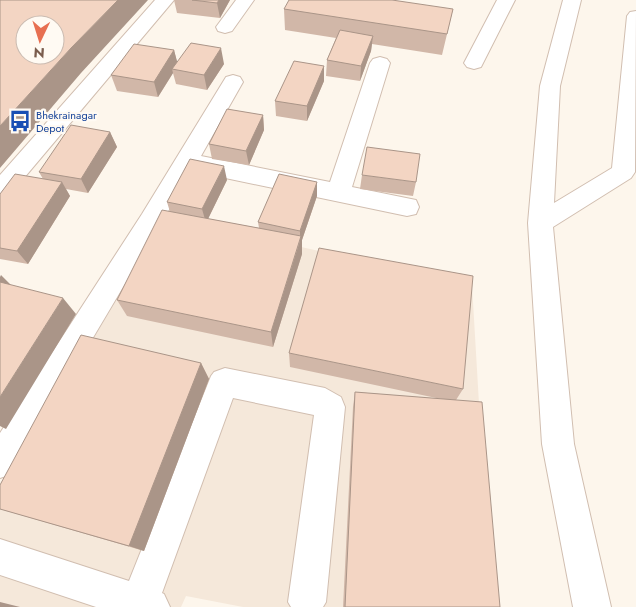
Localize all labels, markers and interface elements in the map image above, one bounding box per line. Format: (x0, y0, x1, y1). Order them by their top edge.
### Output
north arrow (15, 15, 65, 65)
text: N (33, 43, 45, 63)
place label: Bhekrainagar Depot (36, 107, 97, 136)
bus stop icon: Bhekrainagar Depot (7, 108, 33, 134)

